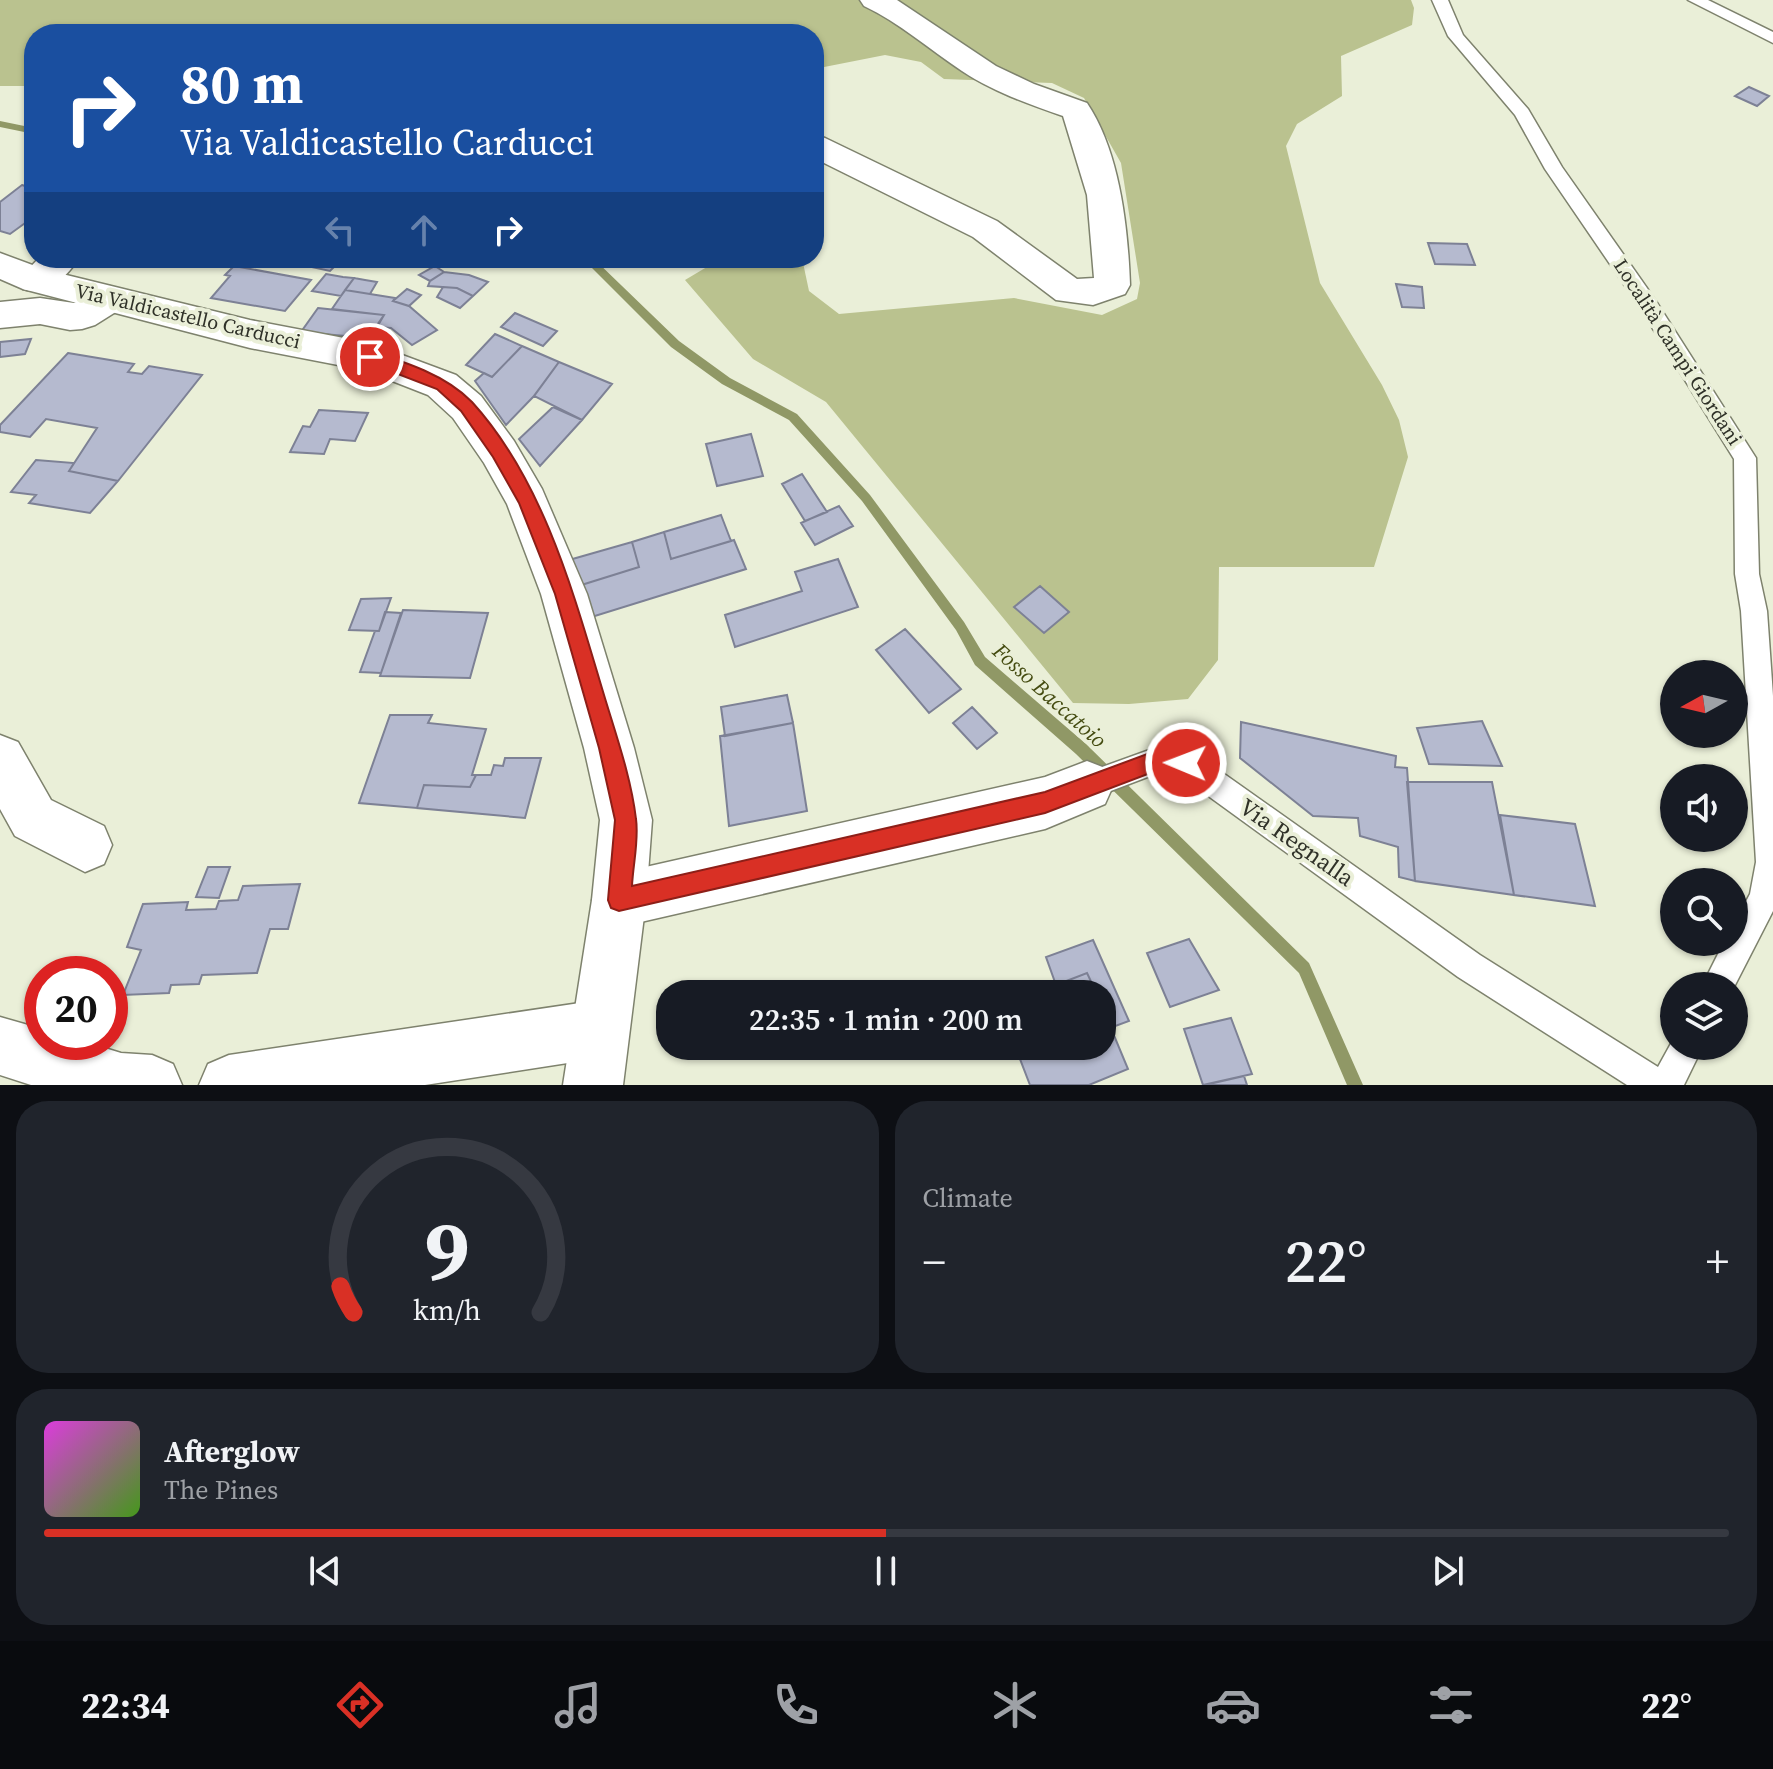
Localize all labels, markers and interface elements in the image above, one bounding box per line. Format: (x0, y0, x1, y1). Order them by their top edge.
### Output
text: 80 m (180, 45, 303, 122)
icon: right (48, 56, 152, 160)
text: Via Valdicastello Carducci (180, 118, 594, 167)
icon: left (318, 208, 362, 252)
icon: ahead (402, 208, 446, 252)
icon: right (486, 208, 530, 252)
street label: Località Campi Giordani (1607, 253, 1749, 451)
street label: Via Valdicastello Carducci (73, 276, 303, 356)
pin (336, 323, 404, 391)
icon: arrive (348, 335, 392, 379)
water label: Fosso Baccatoio (986, 635, 1114, 754)
north arrow (1660, 660, 1748, 748)
map controls (1660, 660, 1748, 1060)
position arrow (1144, 721, 1228, 805)
button: sound (1660, 764, 1748, 852)
street label: Via Regnalla (1233, 790, 1362, 894)
button: search (1660, 868, 1748, 956)
speed limit sign: 20 (24, 956, 128, 1060)
button: layers (1660, 972, 1748, 1060)
text: 22:35 · 1 min · 200 m (749, 999, 1023, 1040)
text: Climate (923, 1180, 1013, 1216)
text: 9 (425, 1193, 470, 1307)
text: 22° (1285, 1220, 1367, 1302)
text: − (923, 1231, 946, 1292)
text: + (1706, 1231, 1729, 1292)
text: km/h (413, 1290, 481, 1330)
text: Afterglow (164, 1431, 300, 1472)
text: The Pines (164, 1472, 278, 1508)
icon: previous (303, 1549, 347, 1593)
icon: pause (864, 1549, 908, 1593)
icon: next (1426, 1549, 1470, 1593)
icon: directions (332, 1677, 388, 1733)
icon: music (550, 1677, 606, 1733)
icon: phone (768, 1677, 824, 1733)
icon: climate (987, 1677, 1043, 1733)
icon: car (1205, 1677, 1261, 1733)
icon: filters (1423, 1677, 1479, 1733)
text: 22:34 (81, 1681, 170, 1730)
text: 22° (1641, 1681, 1692, 1730)

